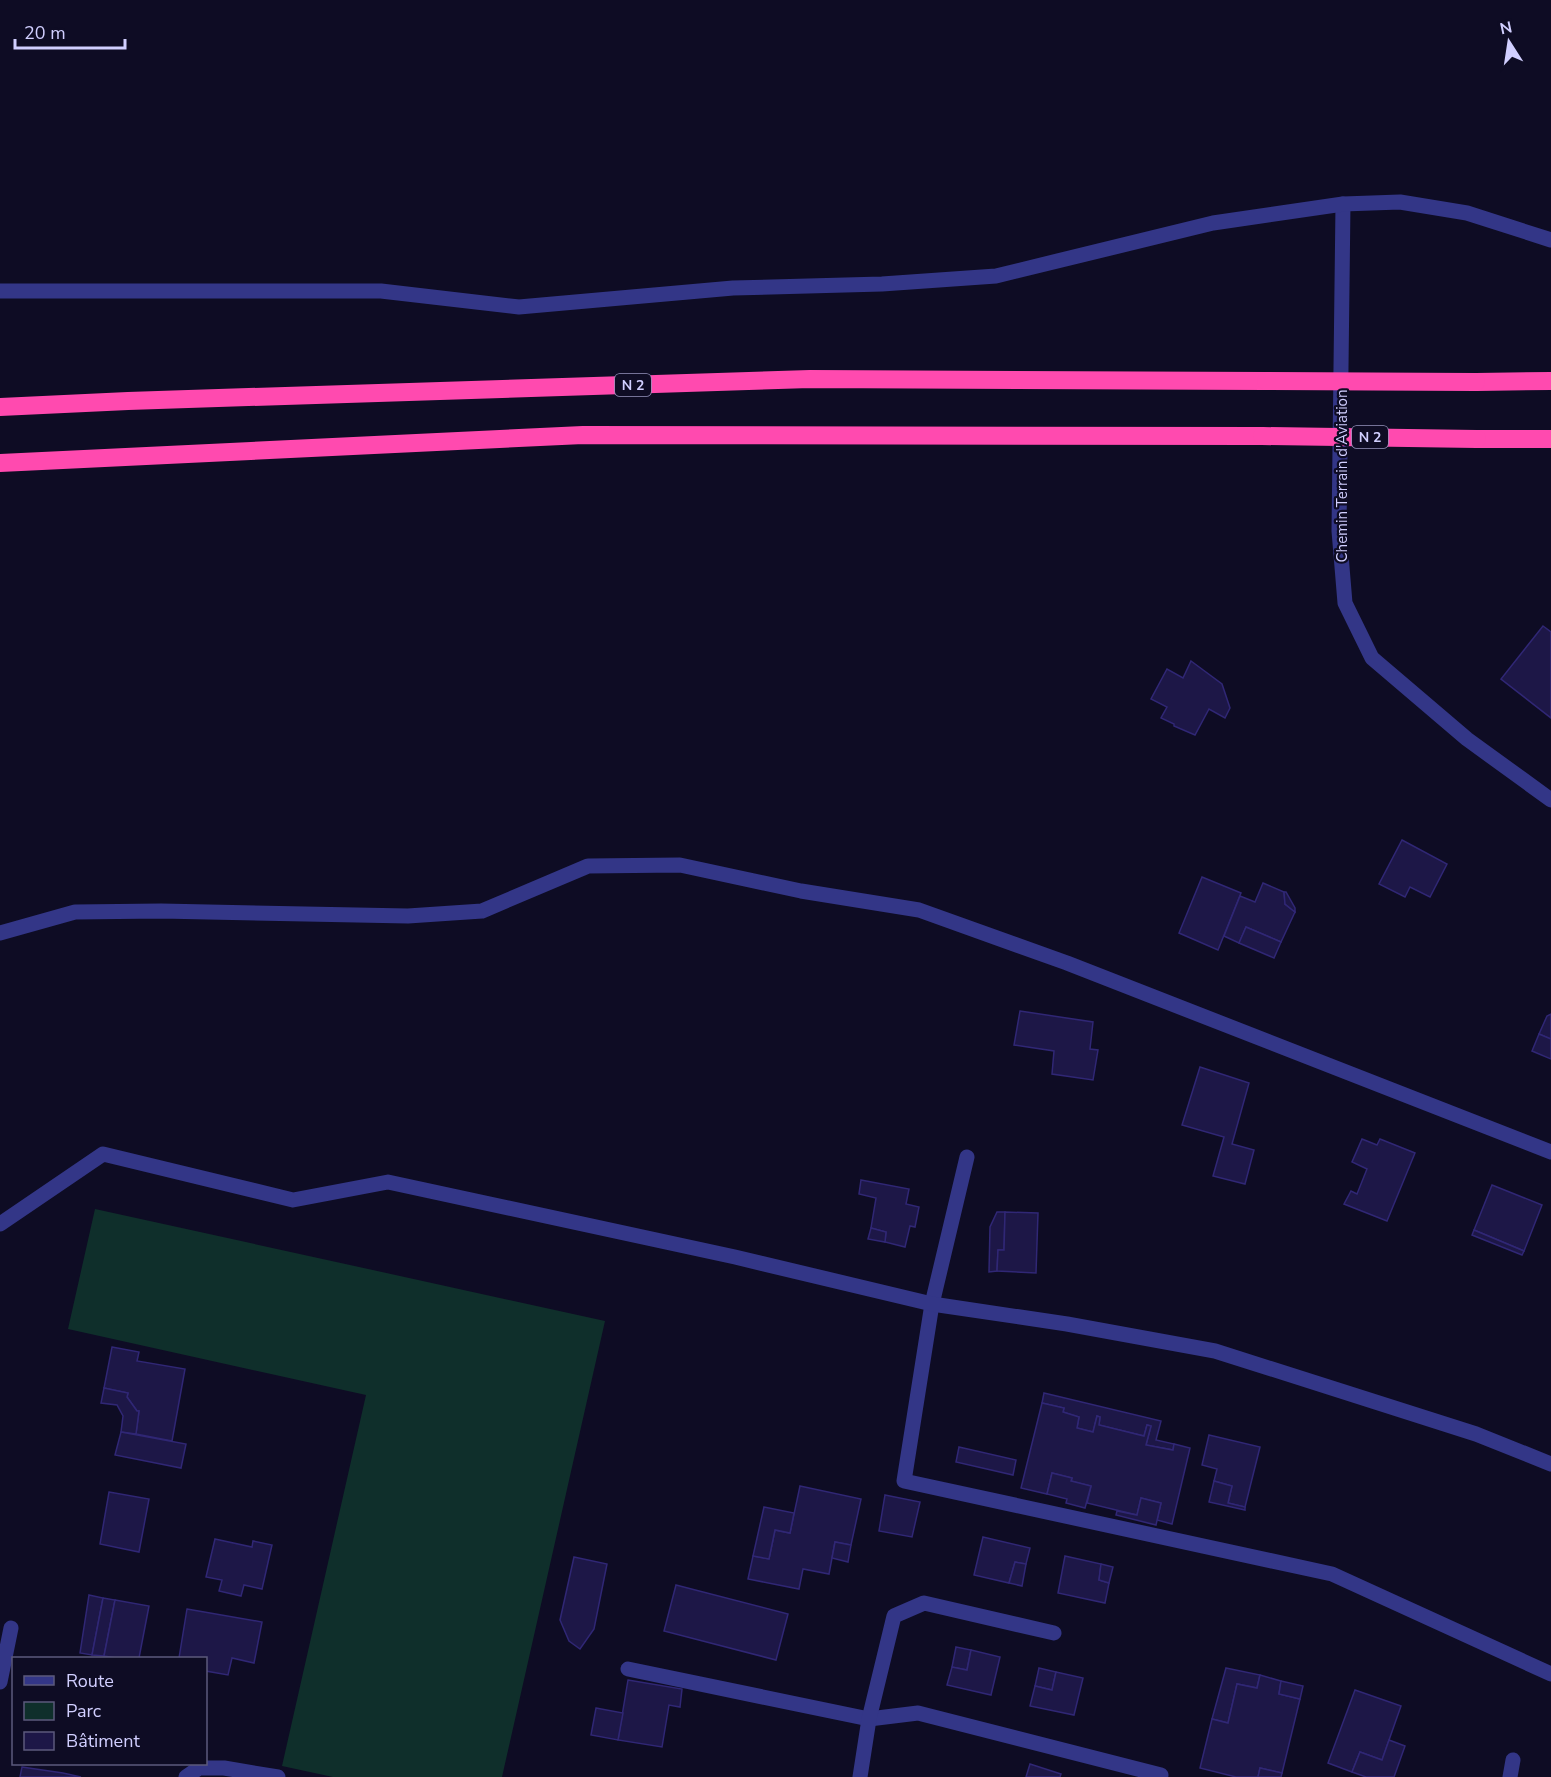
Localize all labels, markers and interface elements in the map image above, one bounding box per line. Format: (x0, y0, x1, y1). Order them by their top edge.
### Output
scale bar (15, 12, 124, 50)
north arrow (1479, 12, 1539, 72)
text: N (1498, 16, 1514, 40)
text: 20 m (24, 21, 66, 45)
road number: N 2 (615, 374, 651, 396)
street label: Chemin Terrain d'Aviation (1332, 390, 1352, 562)
road number: N 2 (1352, 426, 1388, 448)
legend (12, 1657, 207, 1765)
text: Route (66, 1669, 114, 1693)
text: Parc (66, 1699, 101, 1723)
text: Bâtiment (66, 1729, 140, 1753)

